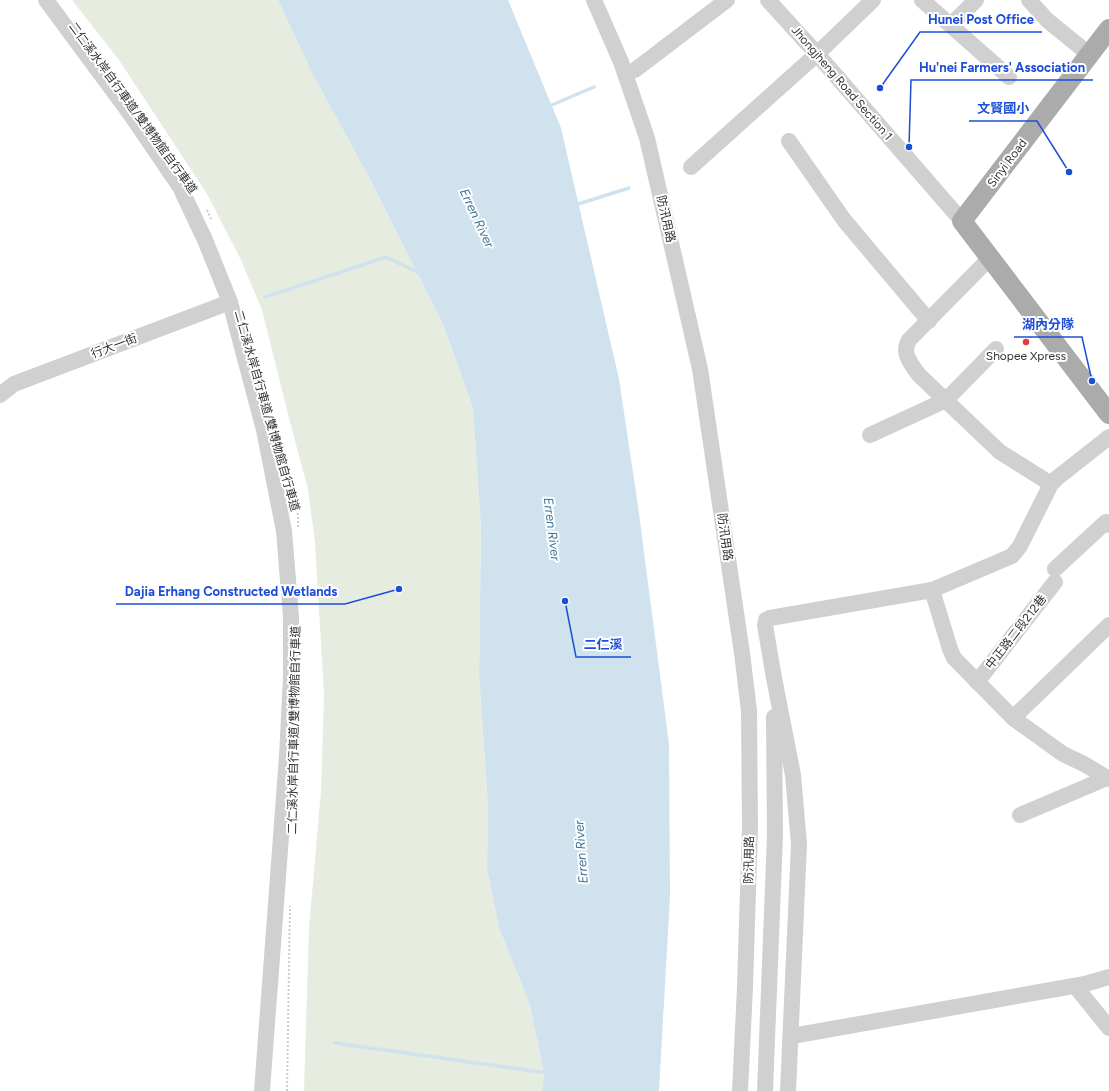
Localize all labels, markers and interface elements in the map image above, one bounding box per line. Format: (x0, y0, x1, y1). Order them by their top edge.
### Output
callout: Hunei Post Office (920, 7, 1042, 32)
text: Hunei Post Office (928, 12, 1034, 27)
street label: 二仁溪水岸自行車道/雙博物館自行車道 (66, 19, 200, 197)
street label: Jhongjheng Road Section 1 (789, 23, 895, 143)
callout: Hu'nei Farmers' Association (911, 55, 1093, 80)
text: Hu'nei Farmers' Association (919, 60, 1085, 75)
callout: 文賢國小 (969, 96, 1037, 121)
text: 文賢國小 (977, 101, 1030, 116)
street label: Sinyi Road (984, 136, 1030, 190)
water label: Erren River (457, 186, 497, 250)
street label: 防汛用路 (654, 194, 678, 244)
street label: 二仁溪水岸自行車道/雙博物館自行車道 (232, 309, 302, 513)
callout: 湖內分隊 (1014, 312, 1082, 337)
text: 湖內分隊 (1022, 317, 1074, 332)
street label: 行大一街 (89, 331, 139, 361)
marker: Shopee Xpress (1021, 337, 1031, 347)
place label: Shopee Xpress (986, 349, 1067, 363)
water label: Erren River (541, 497, 563, 562)
street label: 防汛用路 (715, 512, 735, 562)
callout: Dajia Erhang Constructed Wetlands (116, 579, 345, 604)
text: Dajia Erhang Constructed Wetlands (125, 584, 337, 599)
street label: 中正路二段212巷 (983, 592, 1049, 672)
street label: 二仁溪水岸自行車道/雙博物館自行車道 (285, 626, 303, 834)
callout: 二仁溪 (576, 632, 631, 657)
text: 二仁溪 (583, 637, 623, 652)
water label: Erren River (571, 819, 591, 884)
street label: 防汛用路 (742, 836, 756, 884)

